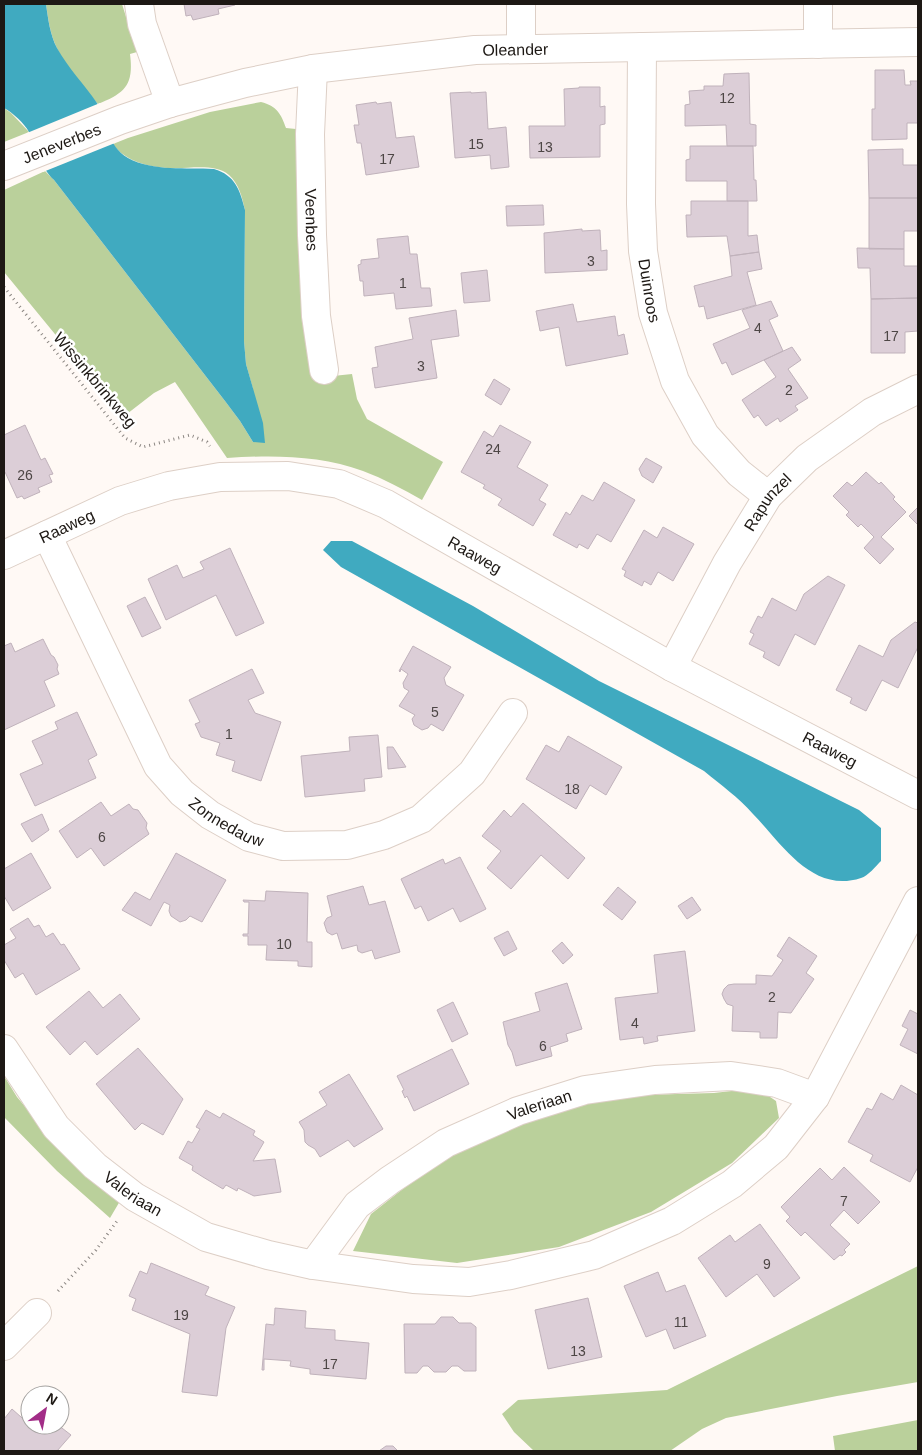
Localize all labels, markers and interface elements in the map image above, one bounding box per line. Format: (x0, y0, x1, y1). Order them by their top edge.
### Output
street label: Oleander (482, 40, 549, 58)
house number: 12 (719, 90, 735, 106)
street label: Jeneverbes (20, 120, 103, 166)
house number: 15 (468, 136, 484, 152)
house number: 13 (537, 139, 553, 155)
house number: 17 (379, 151, 395, 167)
street label: Veenbes (303, 189, 321, 251)
house number: 3 (587, 253, 595, 269)
street label: Duinroos (636, 257, 664, 324)
house number: 1 (399, 275, 407, 291)
house number: 4 (754, 320, 762, 336)
house number: 17 (883, 328, 899, 344)
street label: Wissinkbrinkweg (50, 329, 140, 431)
house number: 3 (417, 358, 425, 374)
house number: 2 (785, 382, 793, 398)
house number: 24 (485, 441, 501, 457)
house number: 26 (17, 467, 33, 483)
street label: Rapunzel (740, 470, 794, 534)
street label: Raaweg (36, 506, 97, 546)
street label: Raaweg (445, 533, 505, 577)
house number: 5 (431, 704, 439, 720)
house number: 1 (225, 726, 233, 742)
street label: Raaweg (800, 728, 860, 770)
house number: 18 (564, 781, 580, 797)
street label: Zonnedauw (186, 794, 266, 849)
house number: 6 (98, 829, 106, 845)
house number: 10 (276, 936, 292, 952)
house number: 2 (768, 989, 776, 1005)
house number: 4 (631, 1015, 639, 1031)
house number: 6 (539, 1038, 547, 1054)
street label: Valeriaan (505, 1086, 574, 1123)
street label: Valeriaan (101, 1168, 165, 1219)
house number: 7 (840, 1193, 848, 1209)
house number: 9 (763, 1256, 771, 1272)
house number: 19 (173, 1307, 189, 1323)
house number: 11 (674, 1314, 688, 1330)
house number: 13 (570, 1343, 586, 1359)
house number: 17 (322, 1356, 338, 1372)
north arrow (20, 1385, 70, 1435)
text: N (43, 1390, 60, 1408)

